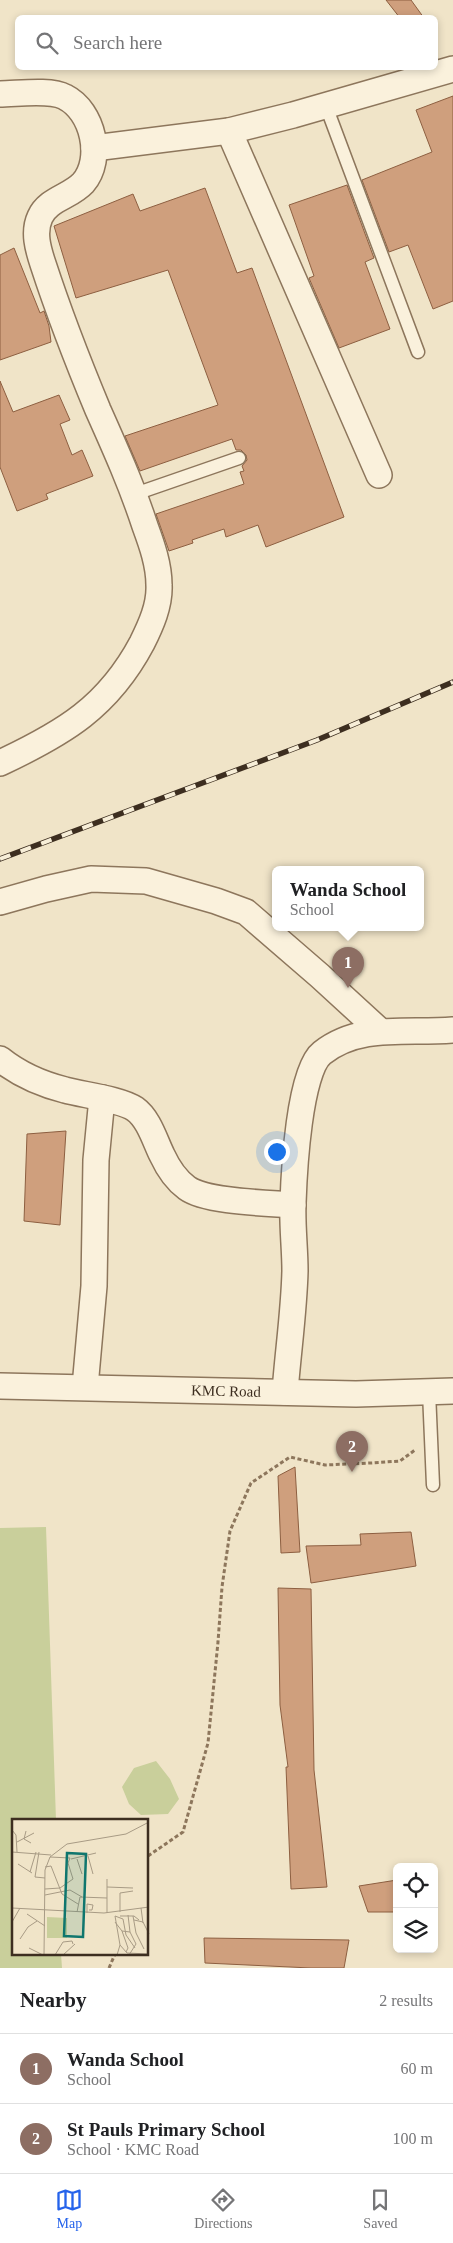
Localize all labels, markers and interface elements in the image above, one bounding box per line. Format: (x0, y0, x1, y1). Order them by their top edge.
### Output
search box (15, 15, 438, 70)
icon: search (33, 29, 61, 57)
text: Search here (73, 32, 162, 53)
popup (272, 866, 424, 931)
text: Wanda School (290, 879, 406, 900)
text: School (290, 901, 334, 918)
pin: 1 (332, 947, 364, 988)
your location (264, 1139, 290, 1165)
street label: KMC Road (191, 1382, 261, 1400)
pin: 2 (336, 1431, 368, 1472)
inset map (12, 1819, 149, 1956)
map controls (393, 1863, 438, 1953)
button: locate (393, 1863, 438, 1908)
button: layers (393, 1908, 438, 1953)
text: Nearby (20, 1988, 87, 2012)
text: 2 results (379, 1992, 433, 2009)
text: Wanda School (67, 2049, 184, 2070)
text: 1 (32, 2060, 40, 2077)
text: 60 m (401, 2060, 433, 2077)
text: School (67, 2071, 111, 2088)
text: St Pauls Primary School (67, 2119, 265, 2140)
text: 2 (32, 2130, 40, 2147)
text: 100 m (393, 2130, 433, 2147)
text: School · KMC Road (67, 2141, 199, 2158)
tab: Map (55, 2186, 83, 2232)
tab: Directions (194, 2186, 253, 2232)
tab: Saved (363, 2186, 398, 2232)

